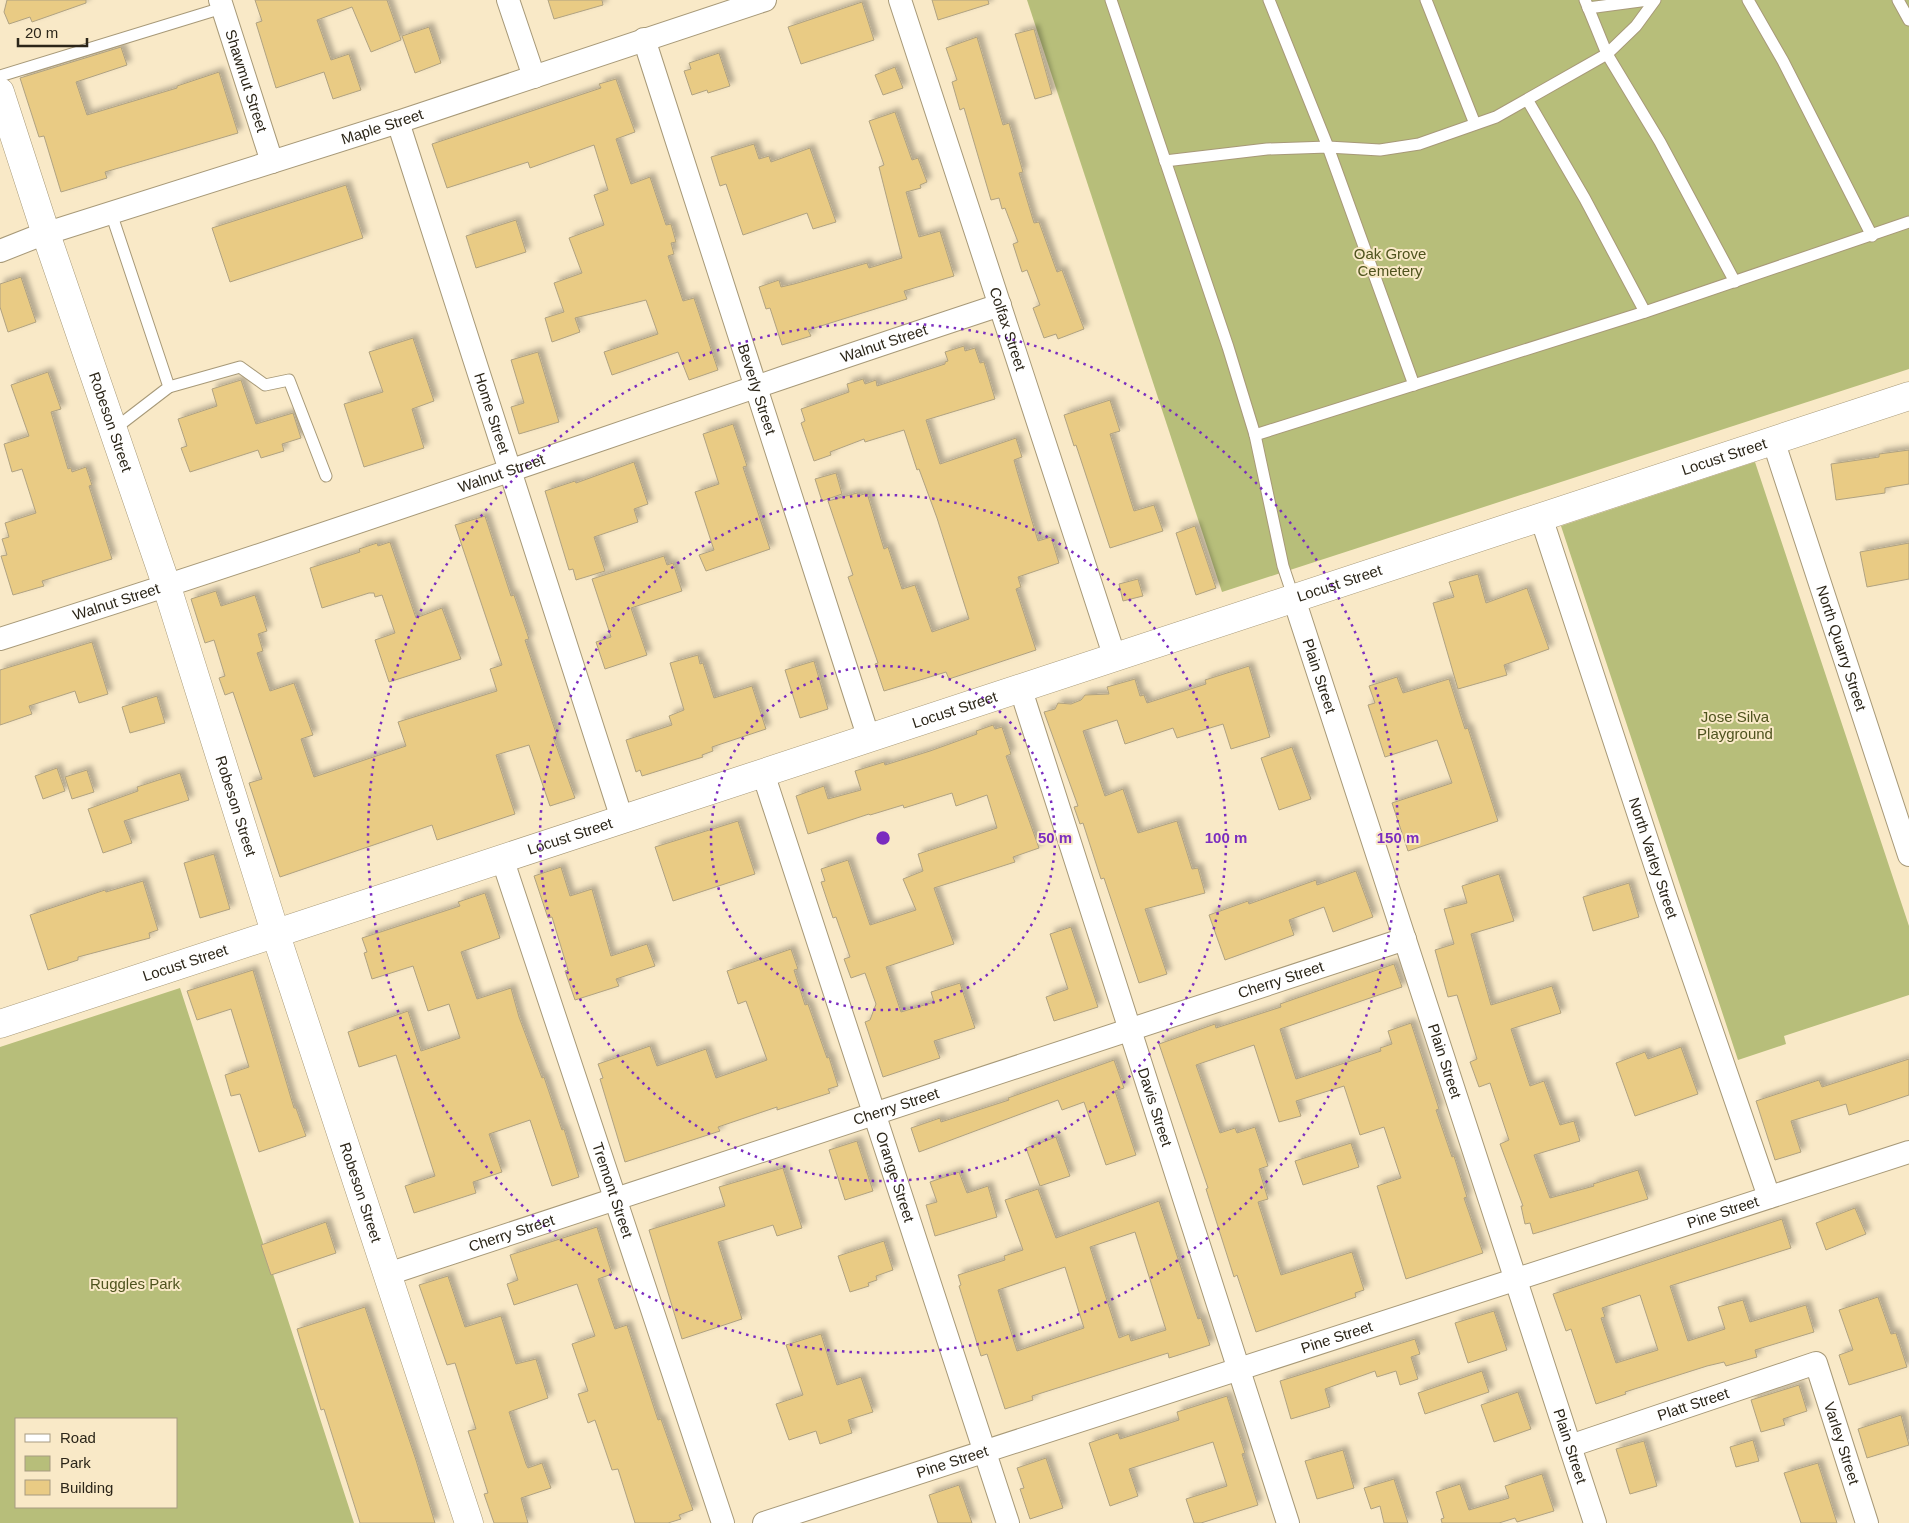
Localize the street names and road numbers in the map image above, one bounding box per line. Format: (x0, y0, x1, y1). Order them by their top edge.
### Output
street label: Shawmut Street (222, 27, 271, 135)
street label: Maple Street (339, 105, 426, 147)
street label: Colfax Street (986, 285, 1030, 373)
street label: Walnut Street (838, 320, 930, 366)
street label: Beverly Street (735, 342, 780, 437)
street label: Robeson Street (86, 370, 136, 475)
street label: Home Street (471, 370, 513, 457)
street label: Locust Street (1679, 434, 1769, 478)
street label: Walnut Street (456, 450, 548, 496)
street label: Locust Street (1295, 561, 1385, 605)
street label: Walnut Street (70, 579, 162, 623)
street label: North Quarry Street (1813, 583, 1870, 714)
street label: Plain Street (1299, 636, 1340, 716)
street label: Locust Street (910, 687, 1000, 731)
street label: Robeson Street (212, 754, 260, 859)
street label: North Varley Street (1626, 795, 1682, 922)
street label: Locust Street (525, 814, 615, 858)
street label: Locust Street (140, 940, 231, 984)
street label: Cherry Street (1236, 957, 1326, 1001)
street label: Plain Street (1425, 1021, 1465, 1101)
street label: Davis Street (1135, 1065, 1176, 1149)
street label: Cherry Street (851, 1084, 942, 1128)
street label: Orange Street (873, 1129, 918, 1225)
street label: Robeson Street (337, 1140, 386, 1245)
street label: Tremont Street (589, 1140, 637, 1241)
street label: Pine Street (1685, 1192, 1761, 1231)
street label: Cherry Street (466, 1211, 557, 1255)
street label: Pine Street (1299, 1317, 1375, 1356)
street label: Platt Street (1655, 1384, 1732, 1424)
street label: Varley Street (1821, 1400, 1863, 1487)
street label: Plain Street (1550, 1406, 1591, 1486)
street label: Pine Street (914, 1442, 991, 1481)

